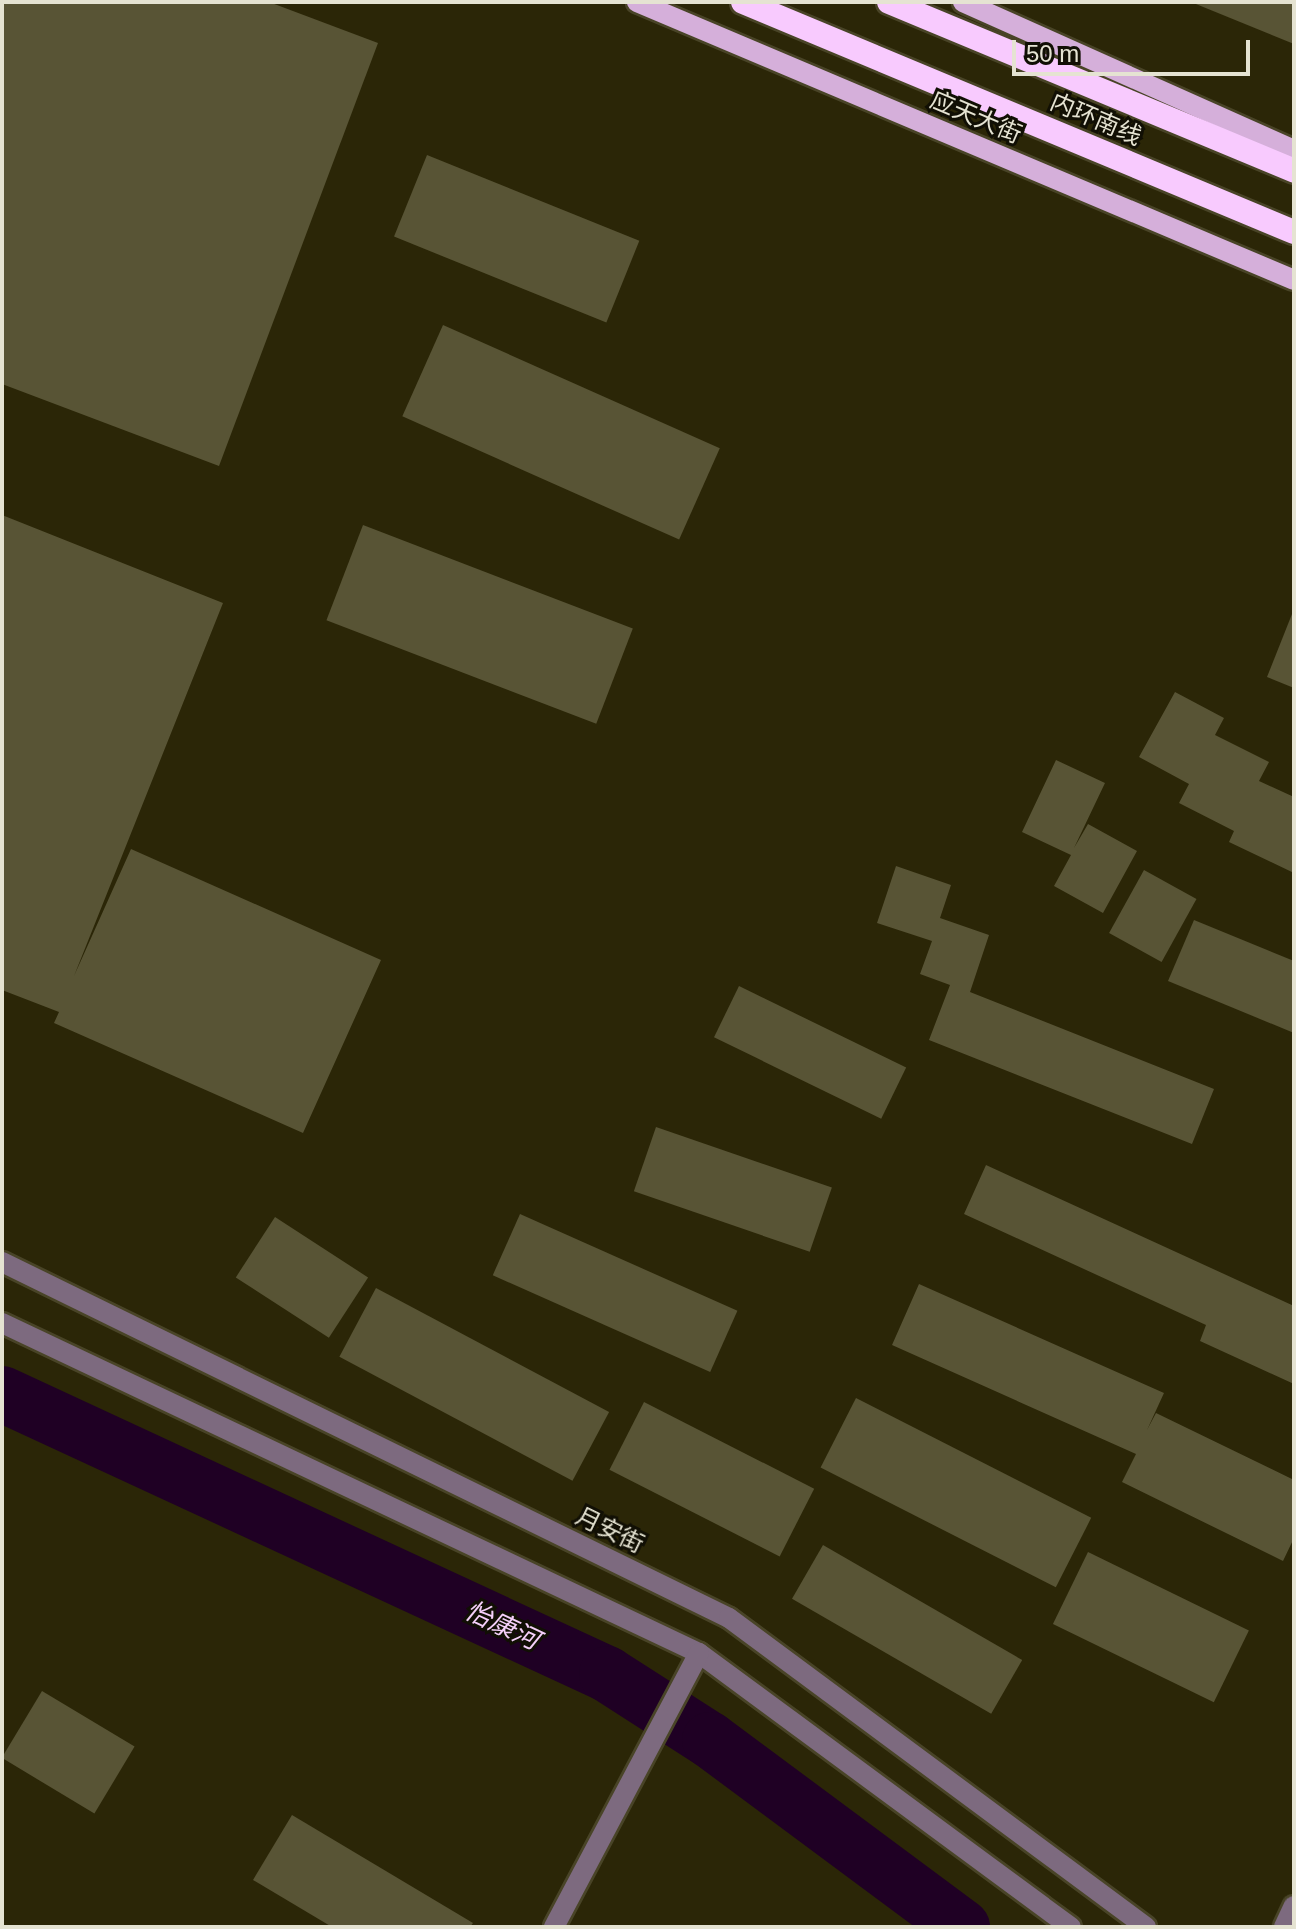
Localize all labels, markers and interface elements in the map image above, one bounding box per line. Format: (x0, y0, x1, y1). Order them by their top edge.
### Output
scale bar (1016, 24, 1254, 74)
text: 50 m (1026, 40, 1079, 67)
street label: 应天大街 (926, 85, 1026, 149)
street label: 内环南线 (1046, 87, 1146, 151)
street label: 月安街 (571, 1501, 649, 1559)
water label: 怡康河 (460, 1595, 544, 1657)

